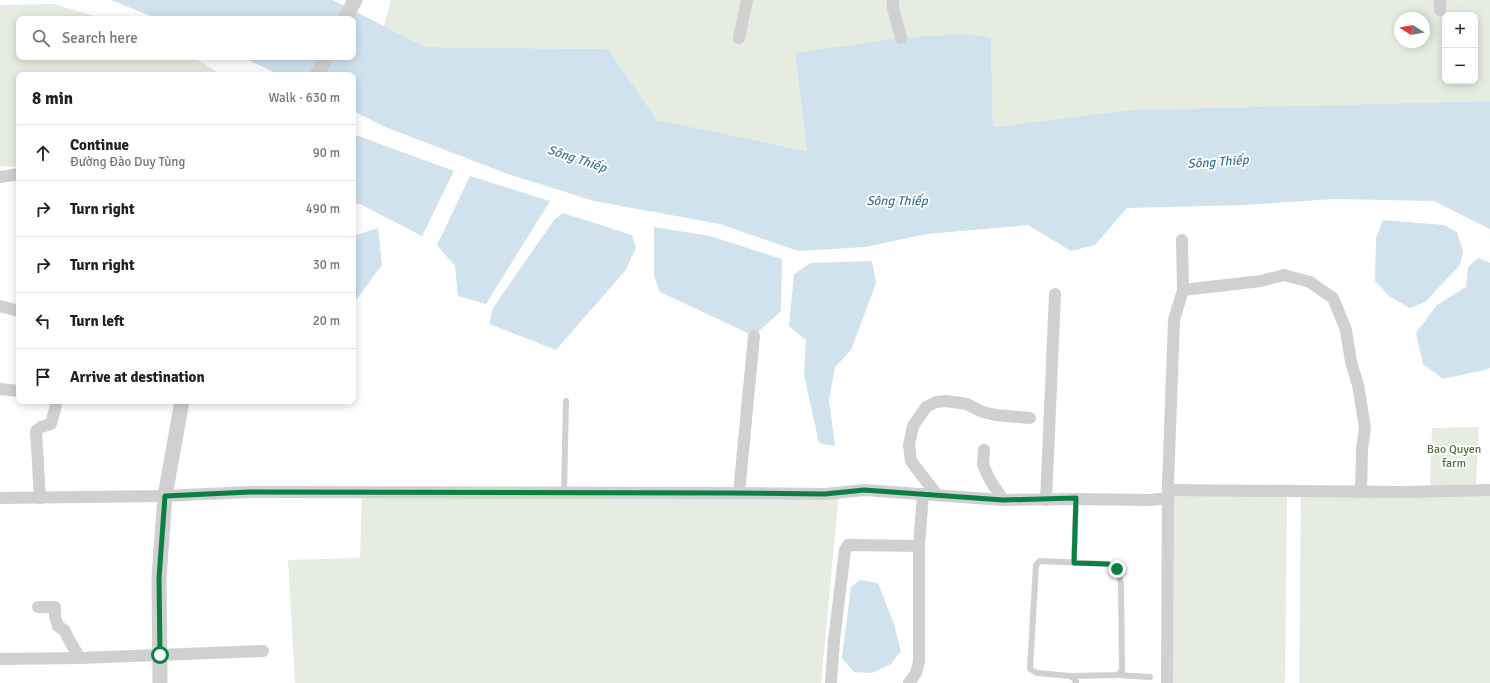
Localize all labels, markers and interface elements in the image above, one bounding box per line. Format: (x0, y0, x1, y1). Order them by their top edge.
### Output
north arrow (1394, 12, 1430, 48)
map controls (1442, 12, 1478, 84)
button: + (1442, 12, 1478, 48)
search box (16, 16, 356, 60)
icon: search (30, 27, 52, 49)
text: Search here (62, 29, 138, 47)
button: − (1442, 48, 1478, 84)
text: 8 min (32, 88, 73, 109)
text: Walk · 630 m (269, 90, 340, 106)
text: Continue (70, 136, 129, 154)
icon: ahead (32, 142, 54, 164)
water label: Sông Thiếp (545, 142, 610, 176)
text: 90 m (313, 145, 340, 161)
water label: Sông Thiếp (1187, 152, 1250, 172)
text: Đường Đào Duy Tùng (70, 154, 185, 170)
water label: Sông Thiếp (866, 193, 929, 209)
icon: right (32, 198, 54, 220)
text: Turn right (70, 200, 135, 218)
text: 490 m (306, 201, 340, 217)
icon: right (32, 254, 54, 276)
text: Turn right (70, 256, 135, 274)
text: 30 m (313, 257, 340, 273)
icon: left (32, 310, 54, 332)
text: Turn left (70, 312, 124, 330)
text: 20 m (313, 313, 340, 329)
icon: arrive (32, 366, 54, 388)
text: Arrive at destination (70, 368, 205, 386)
park label: Bao Quyen farm (1427, 442, 1481, 471)
route end (1108, 560, 1126, 578)
route start (151, 646, 169, 664)

